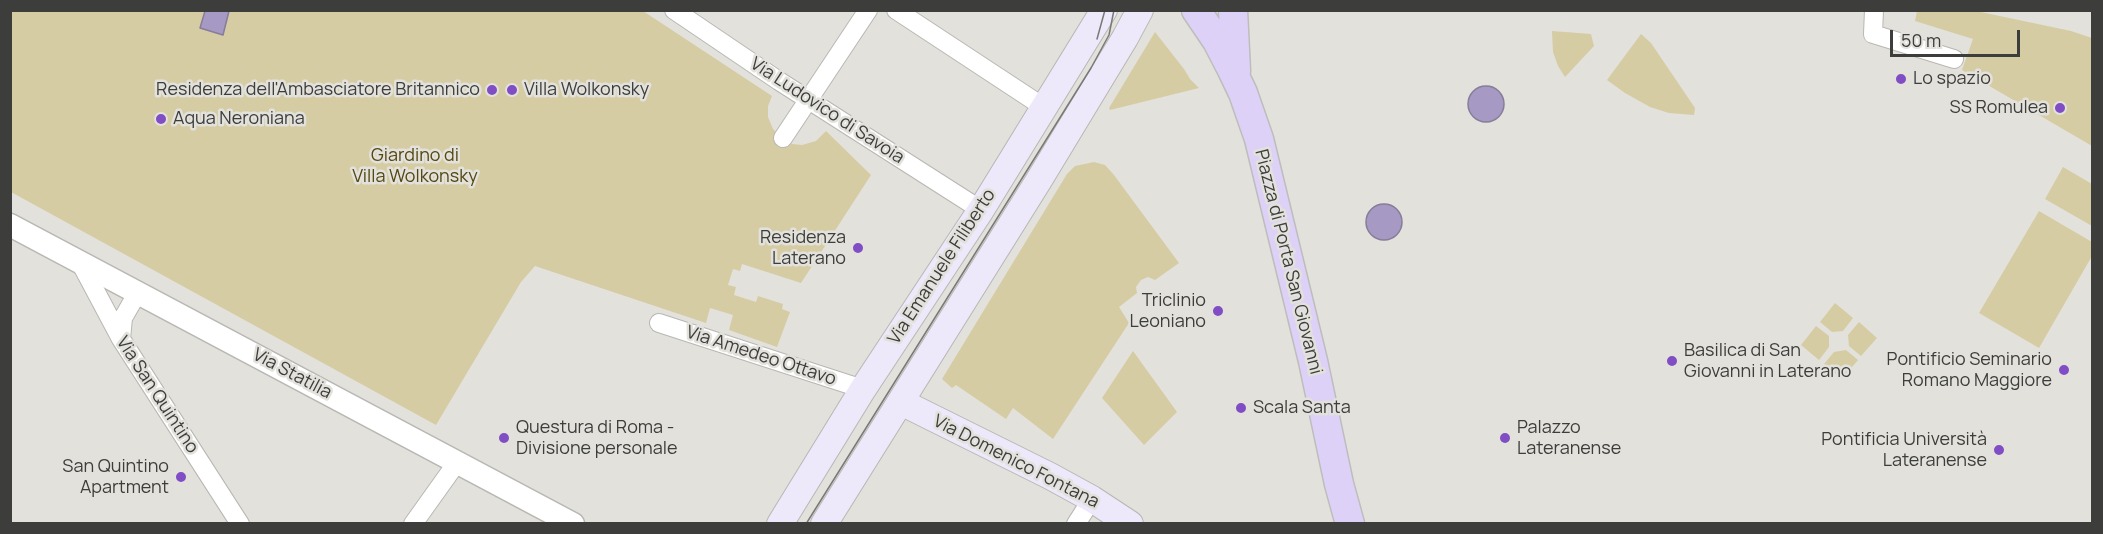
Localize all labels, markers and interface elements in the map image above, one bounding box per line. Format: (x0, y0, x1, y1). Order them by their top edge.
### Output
scale bar (1893, 18, 2024, 56)
text: 50 m (1901, 28, 1941, 52)
street label: Via Ludovico di Savoia (746, 53, 908, 169)
place label: Lo spazio (1913, 68, 1991, 90)
marker: Lo spazio (1894, 72, 1908, 86)
place label: Residenza dell'Ambasciatore Britannico (156, 79, 480, 101)
place label: Villa Wolkonsky (524, 79, 649, 101)
marker: Residenza dell'Ambasciatore Britannico (485, 83, 499, 97)
marker: Villa Wolkonsky (505, 83, 519, 97)
place label: SS Romulea (1949, 97, 2048, 119)
marker: SS Romulea (2053, 101, 2067, 115)
place label: Aqua Neroniana (173, 108, 305, 130)
marker: Aqua Neroniana (154, 112, 168, 126)
park label: Giardino di Villa Wolkonsky (352, 145, 478, 188)
street label: Piazza di Porta San Giovanni (1250, 147, 1326, 377)
street label: Via Emanuele Filiberto (884, 185, 1000, 349)
place label: Residenza Laterano (760, 227, 846, 270)
marker: Residenza Laterano (851, 241, 865, 255)
place label: Triclinio Leoniano (1129, 290, 1206, 332)
marker: Triclinio Leoniano (1211, 304, 1225, 318)
street label: Via Amedeo Ottavo (683, 322, 839, 390)
street label: Via San Quintino (111, 333, 203, 457)
place label: Basilica di San Giovanni in Laterano (1684, 340, 1851, 382)
street label: Via Statilia (249, 344, 335, 404)
place label: Pontificio Seminario Romano Maggiore (1887, 349, 2052, 392)
marker: Basilica di San Giovanni in Laterano (1665, 354, 1679, 368)
marker: Pontificio Seminario Romano Maggiore (2057, 363, 2071, 377)
place label: Scala Santa (1253, 397, 1351, 419)
marker: Scala Santa (1234, 401, 1248, 415)
street label: Via Domenico Fontana (929, 411, 1103, 513)
place label: Questura di Roma - Divisione personale (516, 417, 678, 460)
place label: Palazzo Lateranense (1517, 417, 1621, 460)
place label: Pontificia Università Lateranense (1821, 429, 1987, 472)
marker: Questura di Roma - Divisione personale (497, 431, 511, 445)
marker: Palazzo Lateranense (1498, 431, 1512, 445)
marker: Pontificia Università Lateranense (1992, 443, 2006, 457)
place label: San Quintino Apartment (62, 456, 169, 498)
marker: San Quintino Apartment (174, 470, 188, 484)

